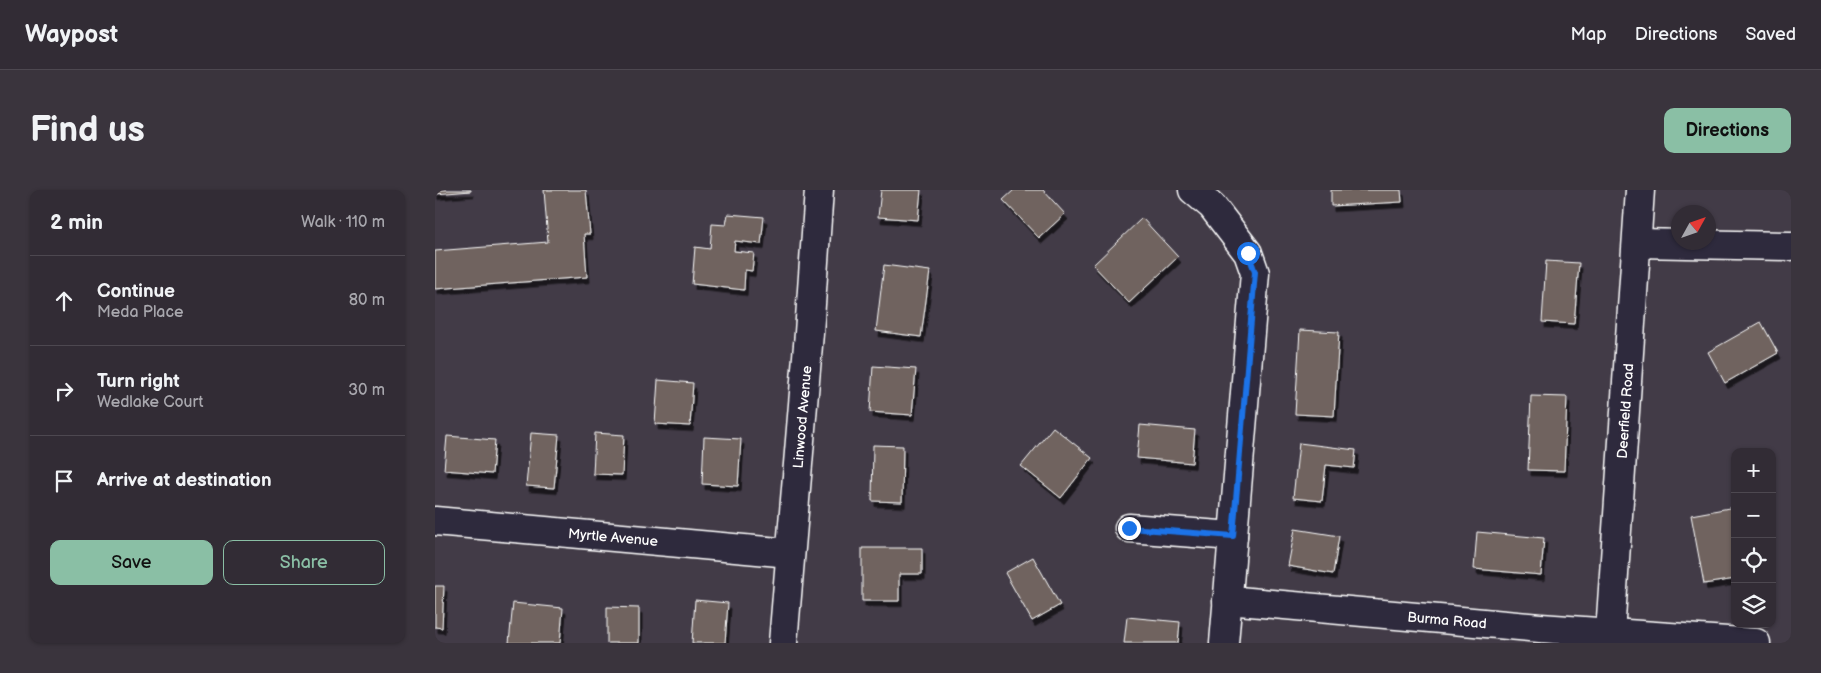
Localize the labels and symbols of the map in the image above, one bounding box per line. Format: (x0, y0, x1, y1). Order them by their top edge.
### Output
north arrow (1671, 205, 1716, 250)
route start (1237, 242, 1260, 265)
street label: Deerfield Road (1614, 363, 1637, 459)
street label: Linwood Avenue (790, 365, 815, 469)
route end (1118, 517, 1141, 540)
street label: Myrtle Avenue (567, 525, 659, 550)
street label: Burma Road (1407, 609, 1487, 632)

